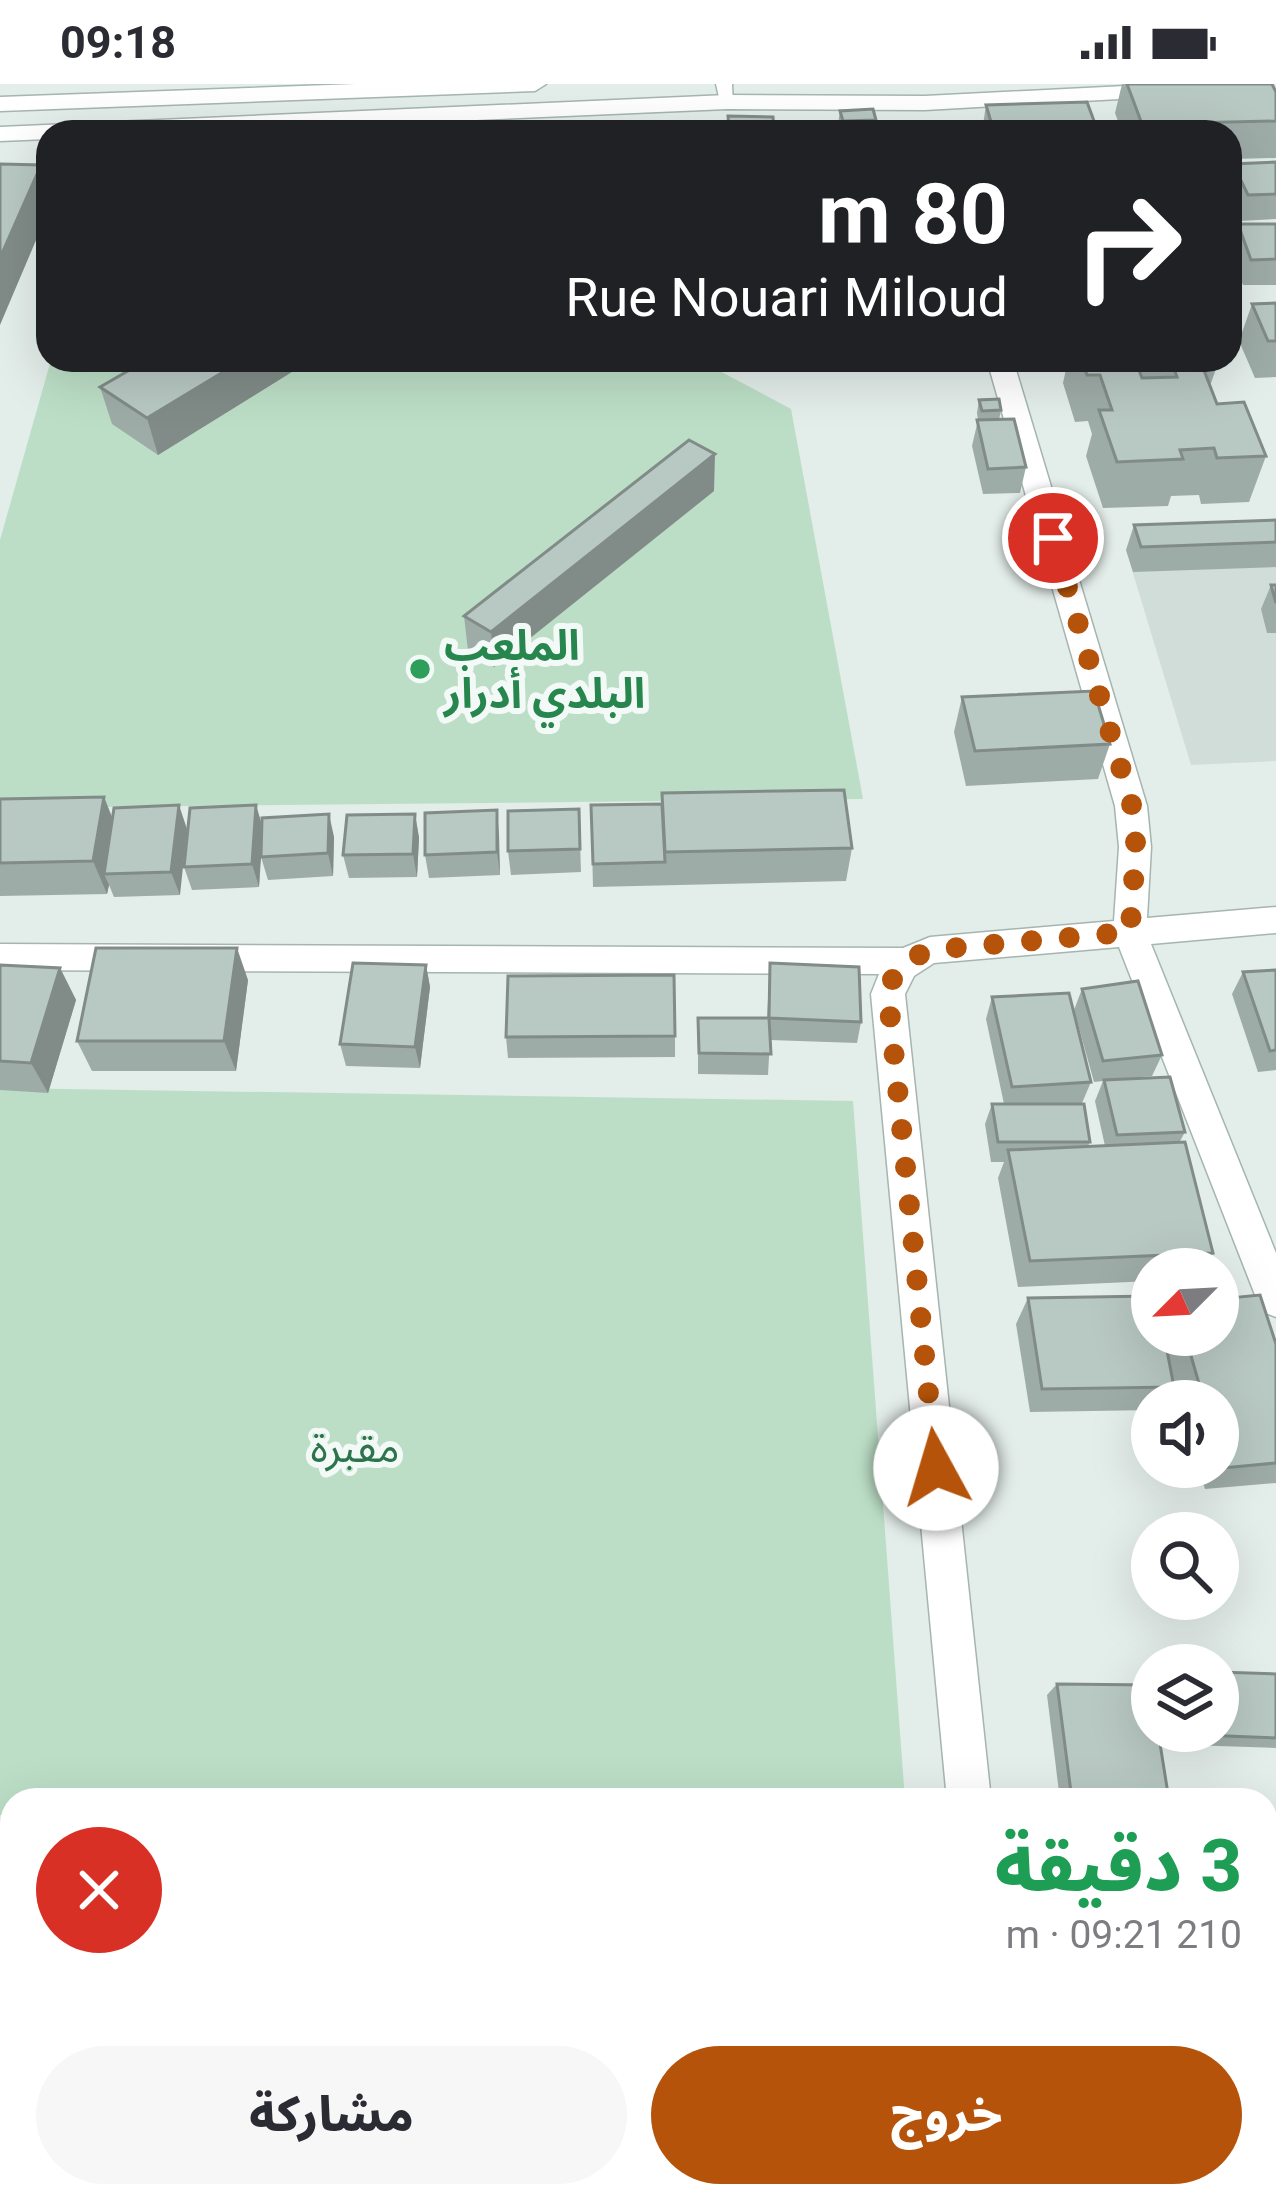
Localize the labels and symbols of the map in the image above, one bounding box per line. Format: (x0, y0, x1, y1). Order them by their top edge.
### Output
pin (1002, 487, 1104, 589)
place label: الملعب البلدي أدرار (442, 621, 645, 728)
marker: الملعب البلدي أدرار (407, 656, 433, 682)
north arrow (1131, 1248, 1239, 1356)
position arrow (873, 1405, 999, 1531)
park label: مقبرة (310, 1423, 400, 1472)

